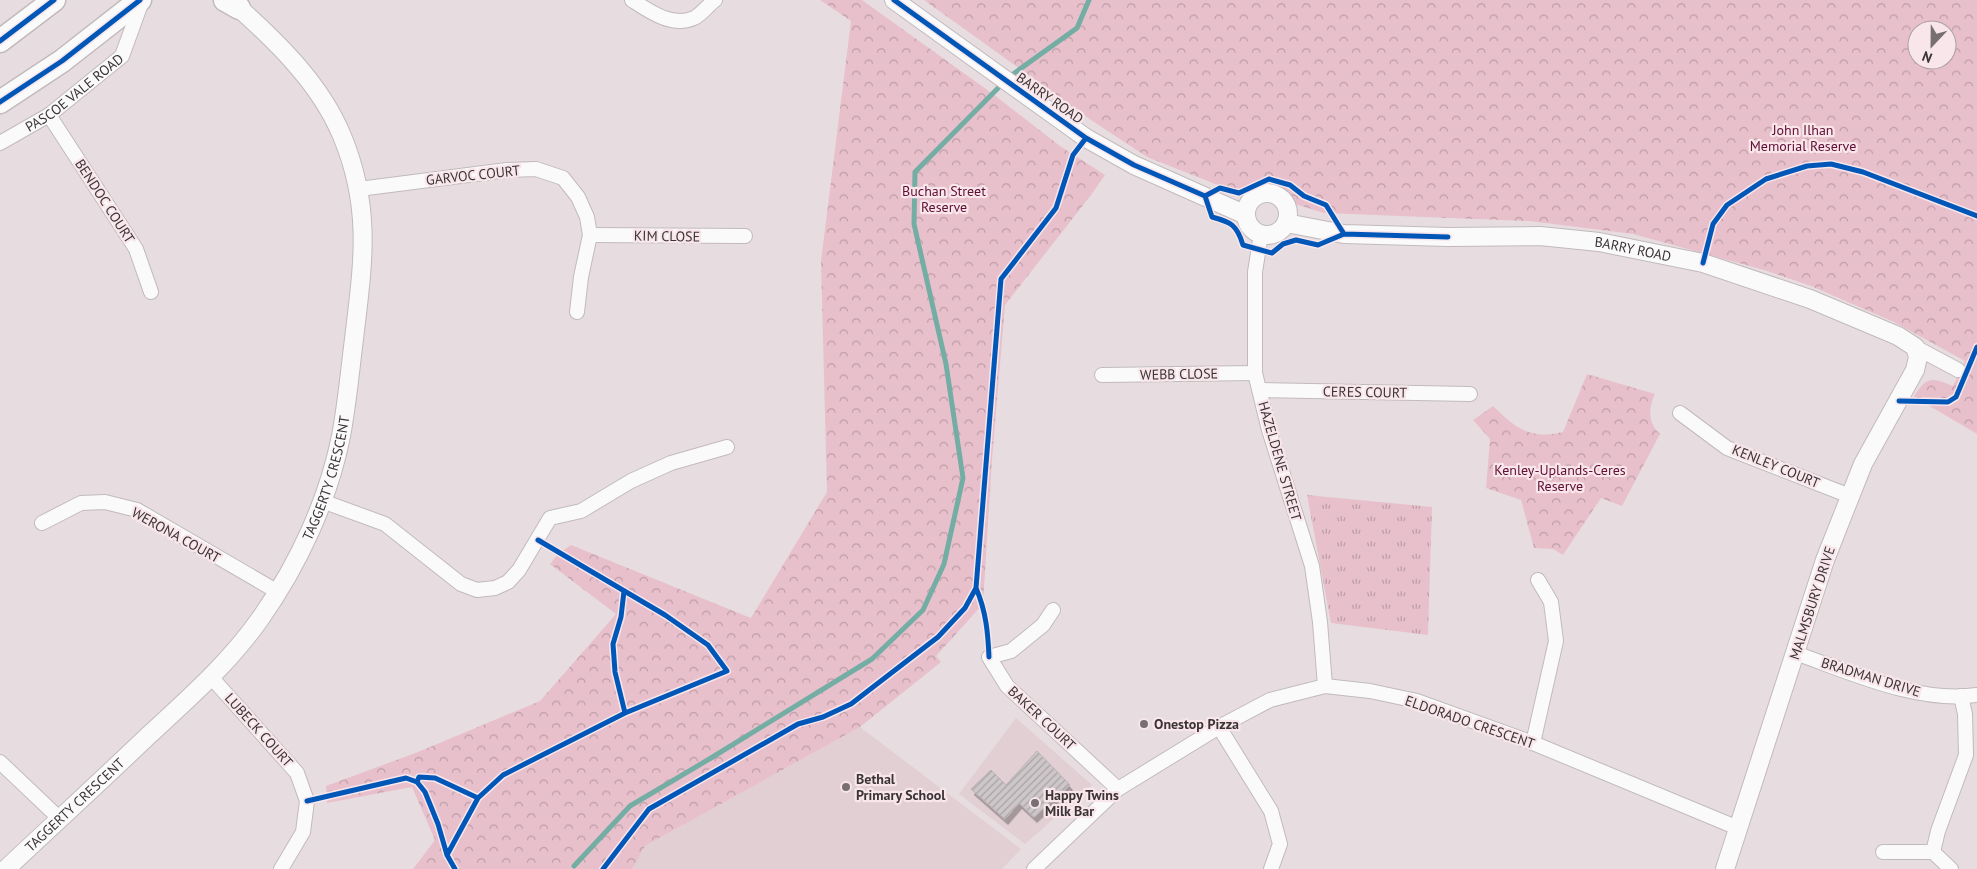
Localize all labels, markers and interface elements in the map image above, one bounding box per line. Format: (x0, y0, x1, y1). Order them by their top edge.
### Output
north arrow (1907, 20, 1957, 70)
text: N (1919, 47, 1935, 67)
street label: PASCOE VALE ROAD (22, 49, 127, 136)
street label: BARRY ROAD (1013, 68, 1087, 128)
park label: John Ilhan Memorial Reserve (1750, 121, 1856, 155)
street label: BENDOC COURT (71, 156, 139, 247)
street label: GARVOC COURT (425, 161, 521, 189)
park label: Buchan Street Reserve (902, 182, 986, 216)
street label: KIM CLOSE (634, 226, 700, 246)
street label: BARRY ROAD (1594, 233, 1673, 265)
street label: WEBB CLOSE (1140, 364, 1218, 384)
street label: CERES COURT (1323, 382, 1407, 402)
street label: HAZELDENE STREET (1254, 399, 1306, 523)
street label: TAGGERTY CRESCENT (298, 414, 353, 543)
street label: KENLEY COURT (1730, 440, 1823, 492)
park label: Kenley-Uplands-Ceres Reserve (1494, 461, 1626, 495)
street label: WERONA COURT (128, 503, 224, 567)
street label: MALMSBURY DRIVE (1785, 544, 1839, 662)
street label: BRADMAN DRIVE (1819, 653, 1923, 701)
street label: BAKER COURT (1004, 682, 1080, 754)
street label: LUBECK COURT (221, 689, 297, 771)
street label: ELDORADO CRESCENT (1403, 691, 1537, 753)
place label: Onestop Pizza (1154, 715, 1239, 733)
marker: Onestop Pizza (1138, 718, 1150, 730)
street label: TAGGERTY CRESCENT (21, 754, 128, 856)
place label: Bethal Primary School (856, 770, 946, 804)
marker: Bethal Primary School (840, 781, 852, 793)
place label: Happy Twins Milk Bar (1045, 786, 1119, 820)
marker: Happy Twins Milk Bar (1029, 797, 1041, 809)

